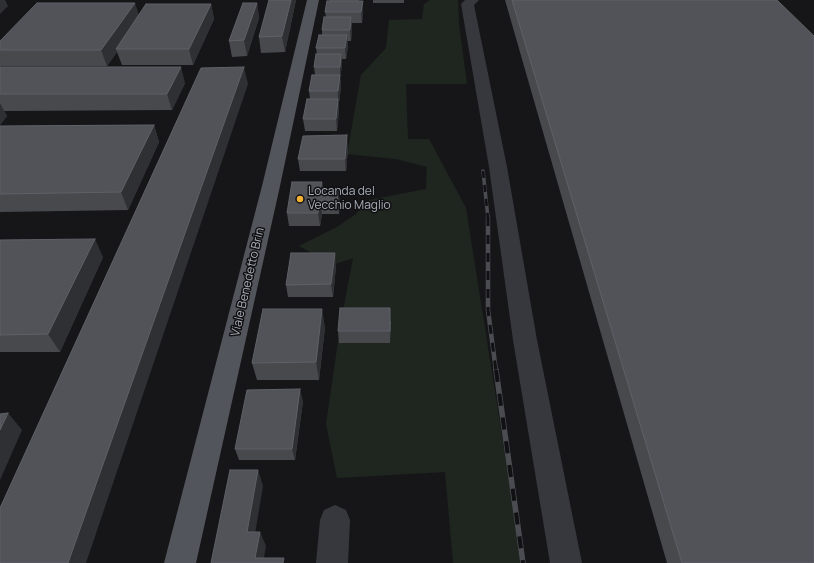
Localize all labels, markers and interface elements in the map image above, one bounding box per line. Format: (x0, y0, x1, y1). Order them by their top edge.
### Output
place label: Locanda del Vecchio Maglio (308, 185, 391, 213)
marker: Locanda del Vecchio Maglio (295, 194, 305, 204)
street label: Viale Benedetto Brin (228, 226, 268, 338)

